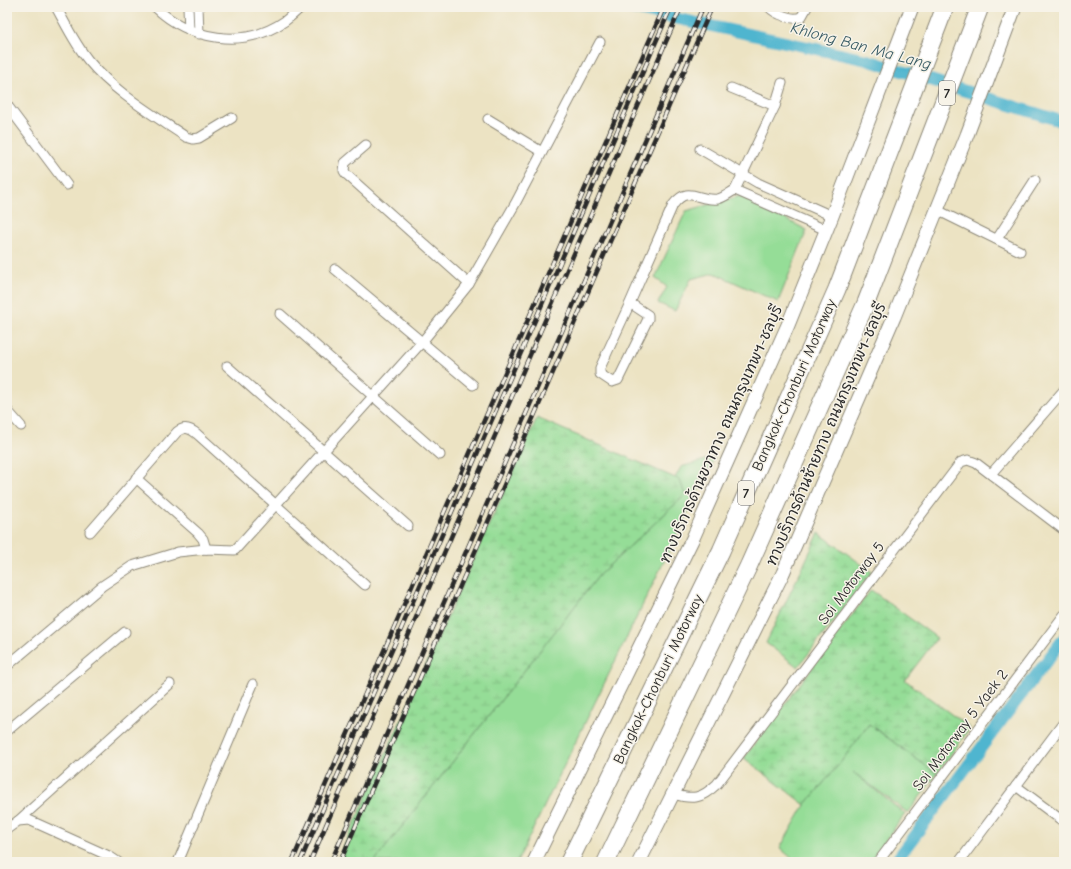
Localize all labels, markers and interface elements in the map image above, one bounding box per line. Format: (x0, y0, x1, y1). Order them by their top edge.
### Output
water label: Khlong Ban Ma Lang (789, 19, 933, 73)
road number: 7 (939, 81, 955, 105)
street label: Bangkok-Chonburi Motorway (748, 296, 840, 474)
street label: ทางบริการด้านซ้ายทาง ถนนกรุงเทพฯ-ชลบุรี (761, 299, 892, 569)
street label: ทางบริการด้านขวาทาง ถนนกรุงเทพฯ-ชลบุรี (655, 301, 788, 567)
road number: 7 (738, 481, 754, 505)
street label: Soi Motorway 5 (814, 538, 888, 628)
street label: Bangkok-Chonburi Motorway (609, 591, 707, 767)
street label: Soi Motorway 5 Yaek 2 (908, 666, 1012, 794)

